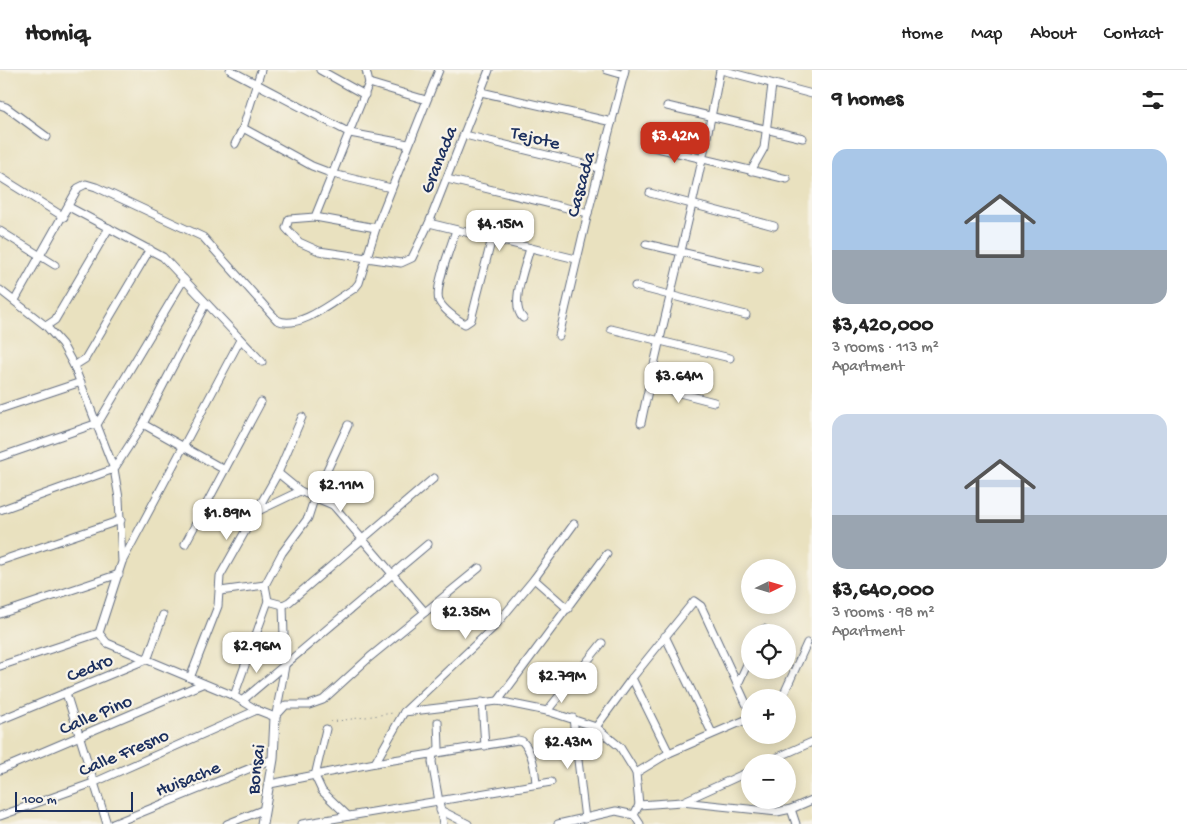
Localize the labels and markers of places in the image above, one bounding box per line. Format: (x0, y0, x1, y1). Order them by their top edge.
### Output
pin: $3.42M (634, 122, 716, 164)
pin: $4.15M (459, 210, 541, 252)
pin: $3.64M (638, 362, 720, 404)
pin: $2.11M (300, 470, 382, 513)
pin: $1.89M (186, 498, 268, 541)
pin: $2.35M (425, 598, 507, 640)
pin: $2.96M (216, 632, 298, 674)
pin: $2.79M (521, 662, 603, 704)
pin: $2.43M (527, 728, 609, 770)

